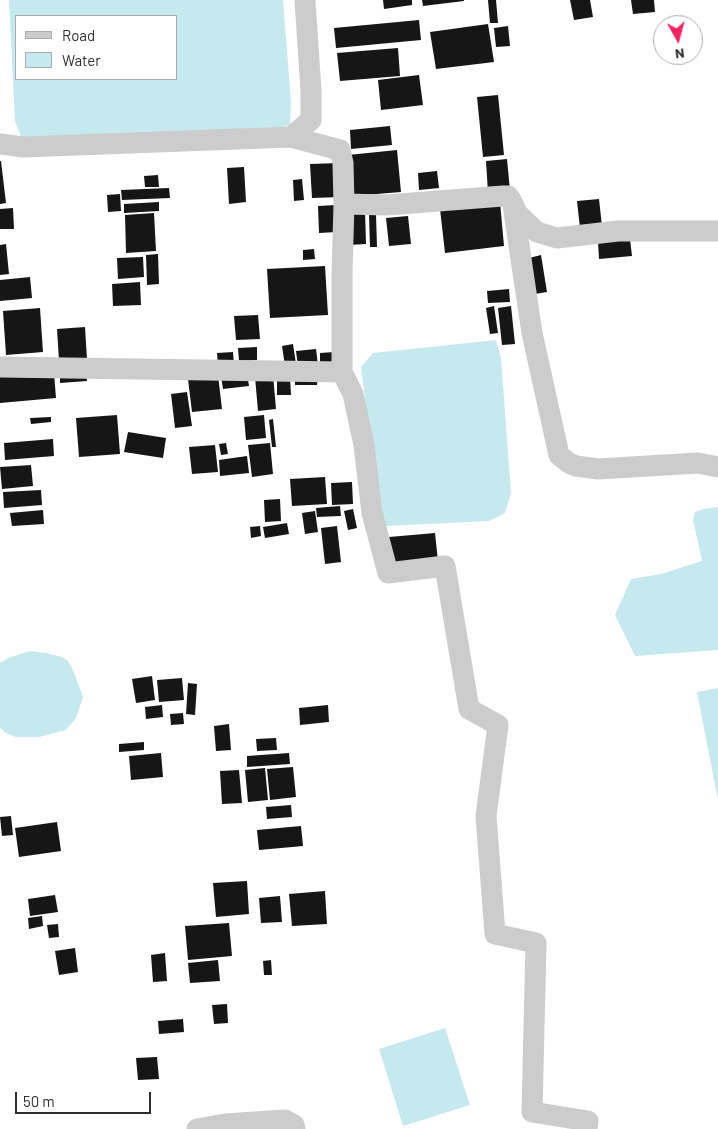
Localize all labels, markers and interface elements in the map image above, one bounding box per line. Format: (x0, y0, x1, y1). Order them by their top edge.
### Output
legend (15, 15, 178, 80)
north arrow (653, 15, 703, 65)
text: Road (62, 26, 95, 44)
text: N (674, 45, 685, 63)
text: Water (62, 51, 101, 69)
scale bar (18, 1082, 154, 1114)
text: 50 m (23, 1092, 55, 1110)

